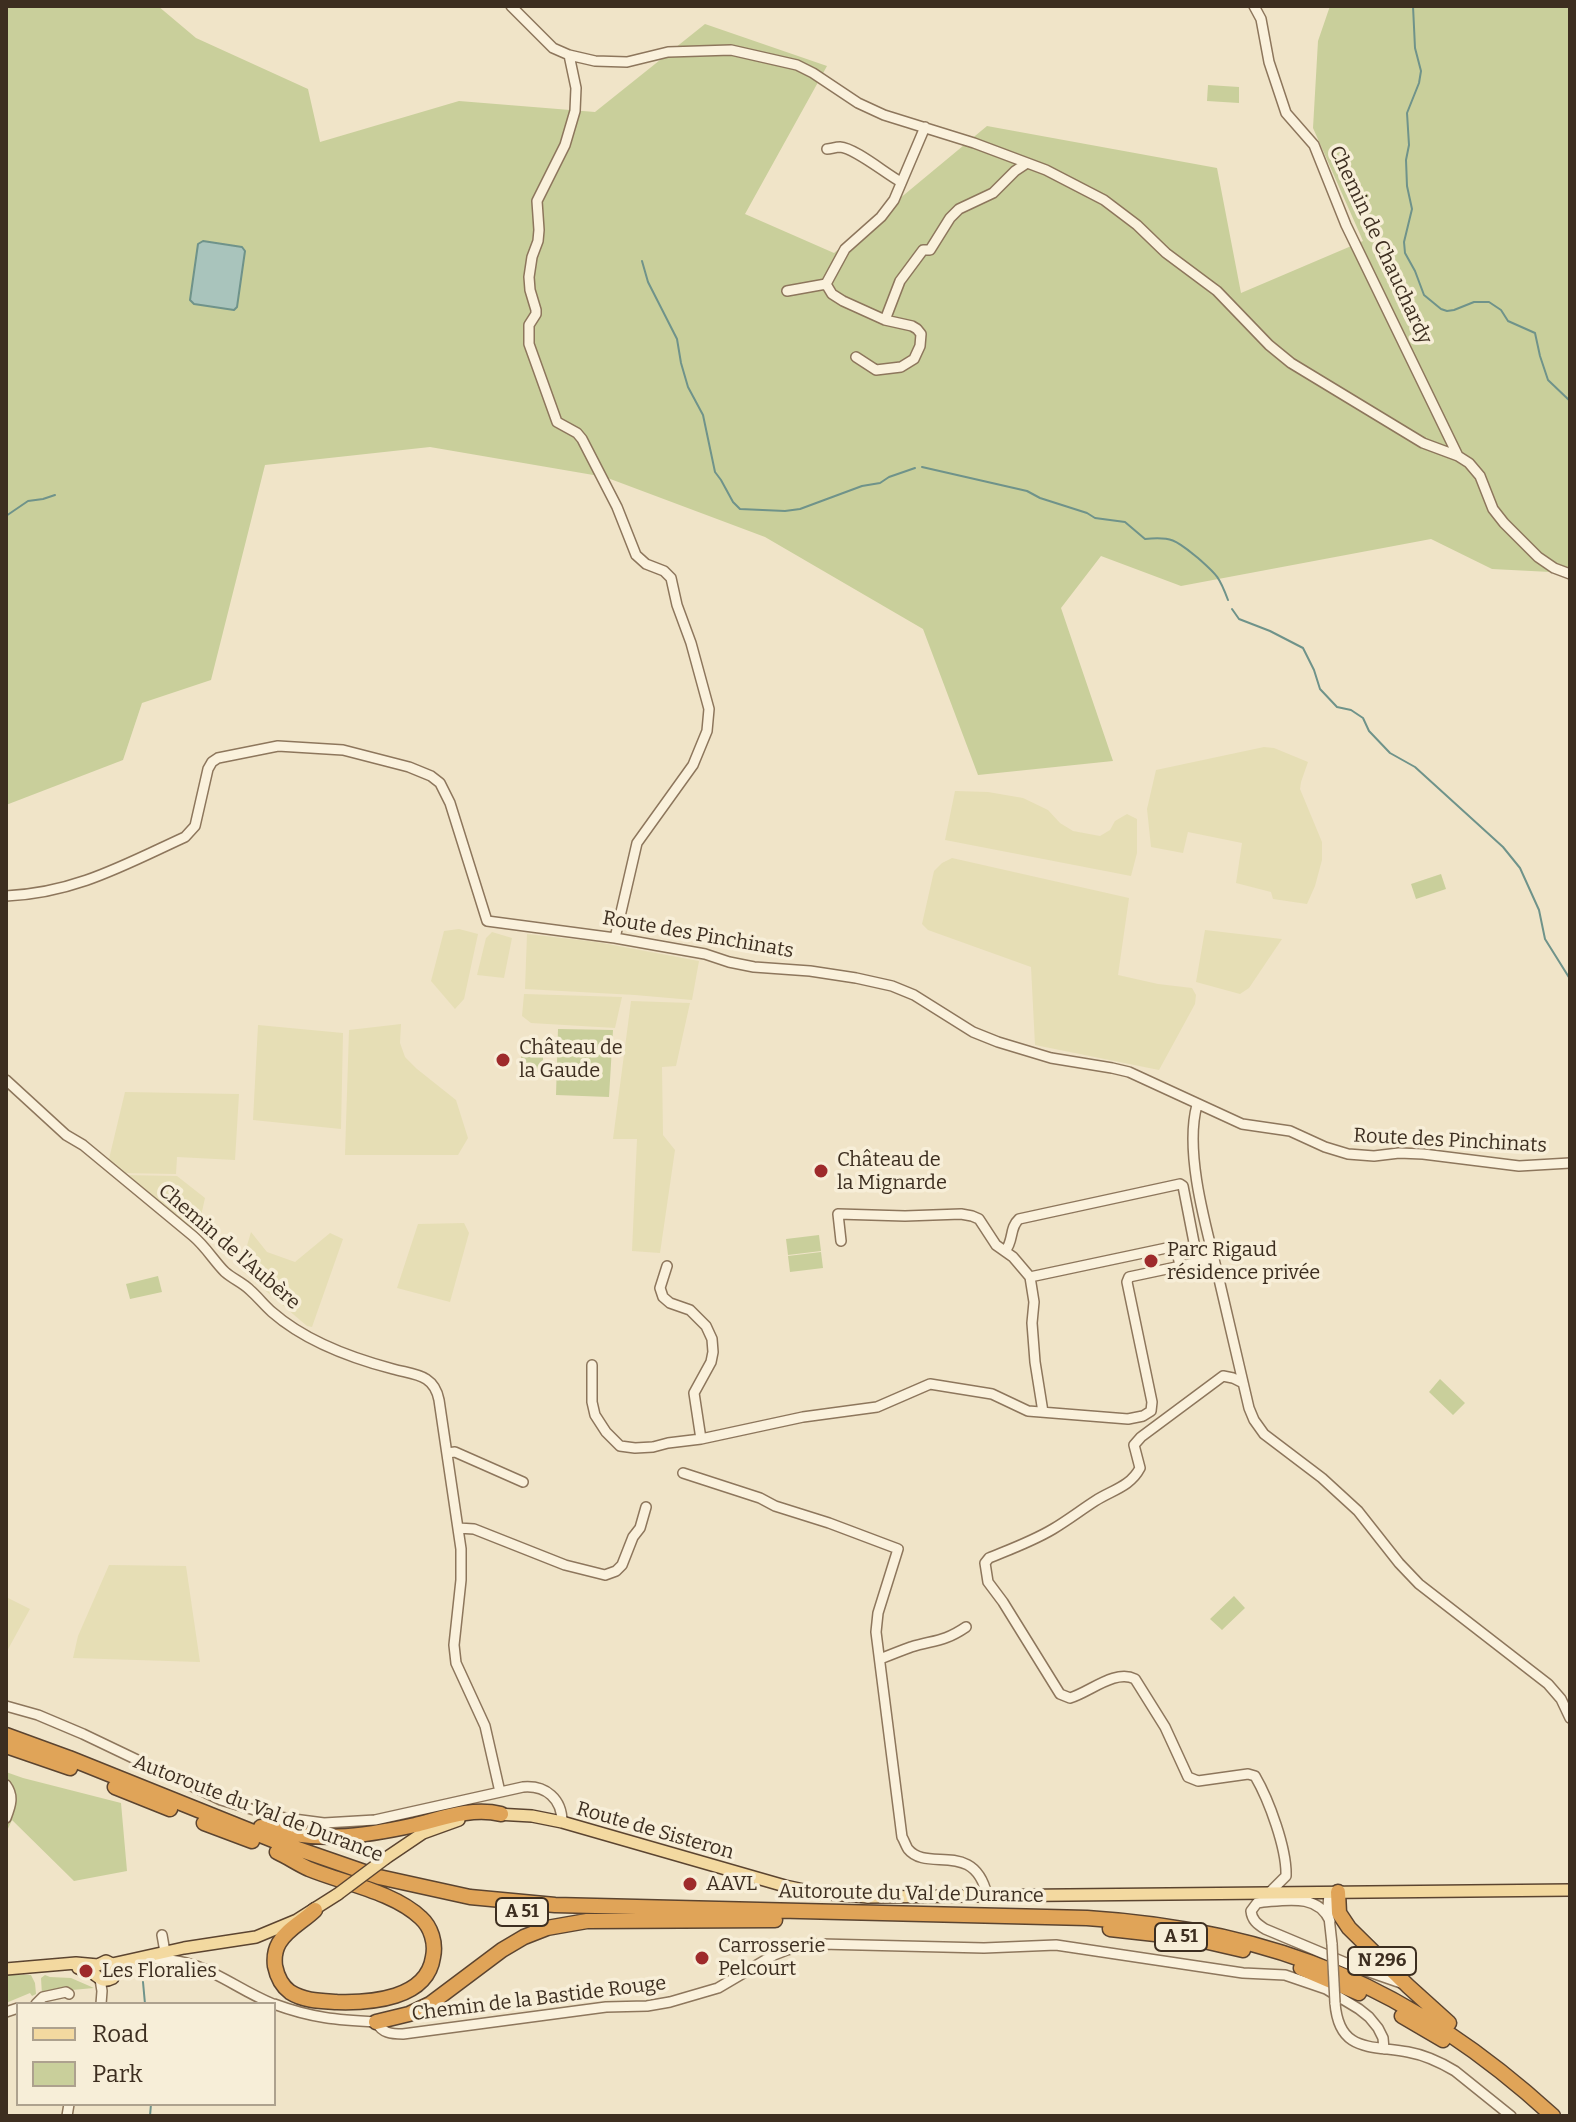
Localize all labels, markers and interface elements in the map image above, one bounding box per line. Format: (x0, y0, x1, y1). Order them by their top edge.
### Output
street label: Chemin de Chauchardy (1323, 142, 1437, 348)
street label: Route des Pinchinats (601, 906, 795, 964)
place label: Château de la Gaude (519, 1036, 623, 1083)
marker: Château de la Gaude (494, 1051, 512, 1069)
street label: Route des Pinchinats (1353, 1124, 1547, 1158)
place label: Château de la Mignarde (837, 1148, 947, 1195)
marker: Château de la Mignarde (812, 1162, 830, 1180)
street label: Chemin de l'Aubère (153, 1179, 305, 1315)
place label: Parc Rigaud résidence privée (1167, 1238, 1320, 1285)
marker: Parc Rigaud résidence privée (1142, 1252, 1160, 1270)
street label: Autoroute du Val de Durance (130, 1750, 386, 1868)
street label: Route de Sisteron (574, 1797, 736, 1865)
place label: AAVL (706, 1872, 757, 1896)
marker: AAVL (681, 1875, 699, 1893)
street label: Autoroute du Val de Durance (778, 1880, 1044, 1908)
road number: A 51 (496, 1898, 548, 1926)
road number: A 51 (1155, 1923, 1207, 1951)
place label: Carrosserie Pelcourt (718, 1934, 825, 1981)
road number: N 296 (1348, 1947, 1416, 1975)
marker: Carrosserie Pelcourt (693, 1949, 711, 1967)
place label: Les Floralies (102, 1959, 217, 1983)
marker: Les Floralies (77, 1962, 95, 1980)
street label: Chemin de la Bastide Rouge (410, 1971, 668, 2027)
legend (16, 2002, 276, 2106)
text: Road (92, 2020, 148, 2048)
text: Park (92, 2060, 143, 2088)

